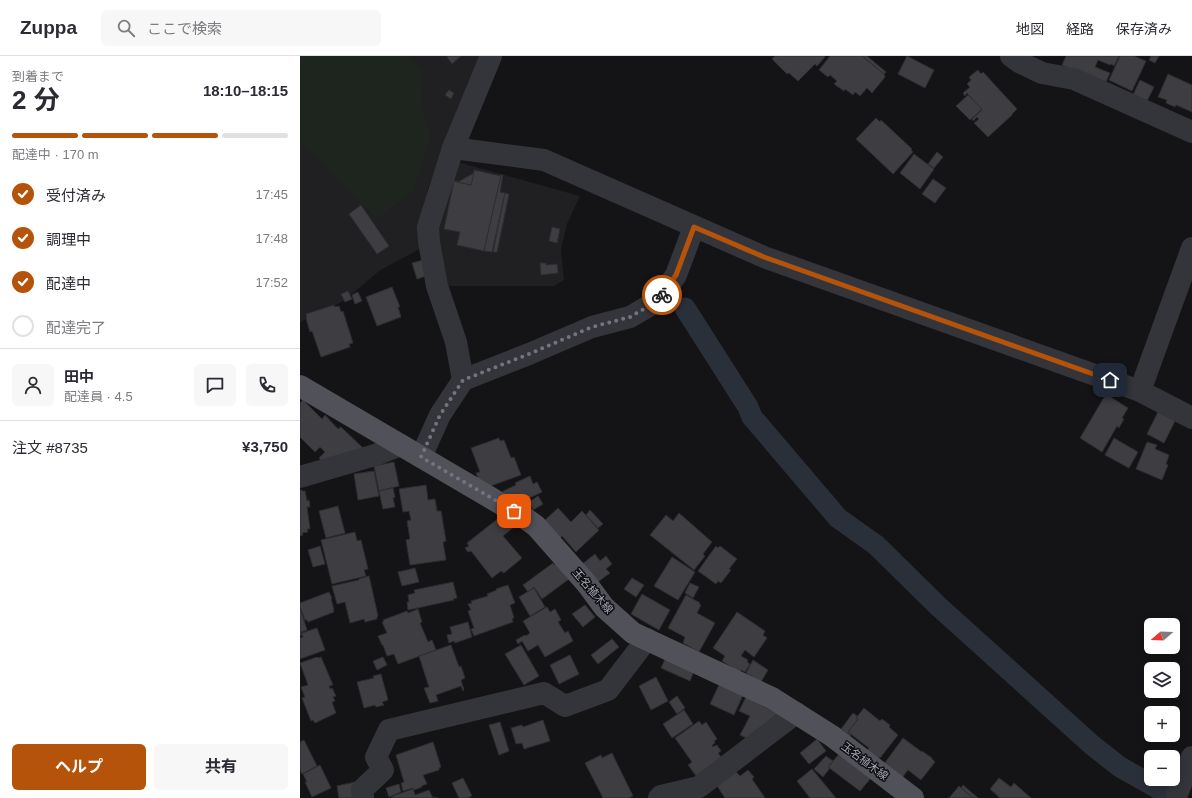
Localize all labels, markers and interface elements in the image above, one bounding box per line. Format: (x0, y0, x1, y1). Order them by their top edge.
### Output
search box (101, 10, 381, 46)
text: Zuppa (20, 17, 77, 38)
icon: search (115, 17, 137, 39)
text: ここで検索 (147, 20, 222, 37)
text: 地図 (1016, 21, 1044, 37)
text: 経路 (1066, 21, 1094, 37)
text: 保存済み (1116, 21, 1172, 37)
text: 到着まで (12, 69, 64, 84)
text: 18:10–18:15 (203, 82, 288, 99)
text: 2 分 (12, 85, 60, 115)
text: 配達中 · 170 m (12, 147, 99, 162)
icon: check (12, 183, 34, 205)
text: 受付済み (46, 187, 106, 204)
text: 17:45 (255, 187, 288, 202)
icon: check (12, 227, 34, 249)
text: 調理中 (46, 231, 91, 248)
text: 17:48 (255, 231, 288, 246)
icon: check (12, 271, 34, 293)
text: 配達中 (46, 275, 91, 292)
text: 17:52 (255, 275, 288, 290)
courier (642, 275, 682, 315)
icon: bike (651, 284, 673, 306)
text: 配達完了 (46, 319, 106, 336)
pin (1093, 363, 1127, 397)
button: person (12, 364, 54, 406)
button: chat (194, 364, 236, 406)
button: phone (246, 364, 288, 406)
text: 田中 (64, 368, 94, 385)
icon: home (1099, 369, 1121, 391)
text: 配達員 · 4.5 (64, 389, 133, 404)
text: ¥3,750 (242, 438, 288, 455)
text: 注文 #8735 (12, 439, 88, 456)
pin (497, 494, 531, 528)
icon: bag (503, 500, 525, 522)
street label: 玉名植木線 (570, 566, 616, 616)
north arrow (1144, 618, 1180, 654)
map controls (1144, 618, 1180, 786)
button: layers (1144, 662, 1180, 698)
button: + (1144, 706, 1180, 742)
street label: 玉名植木線 (839, 740, 891, 782)
button: ヘルプ (12, 744, 146, 790)
button: 共有 (154, 744, 288, 790)
button: − (1144, 750, 1180, 786)

